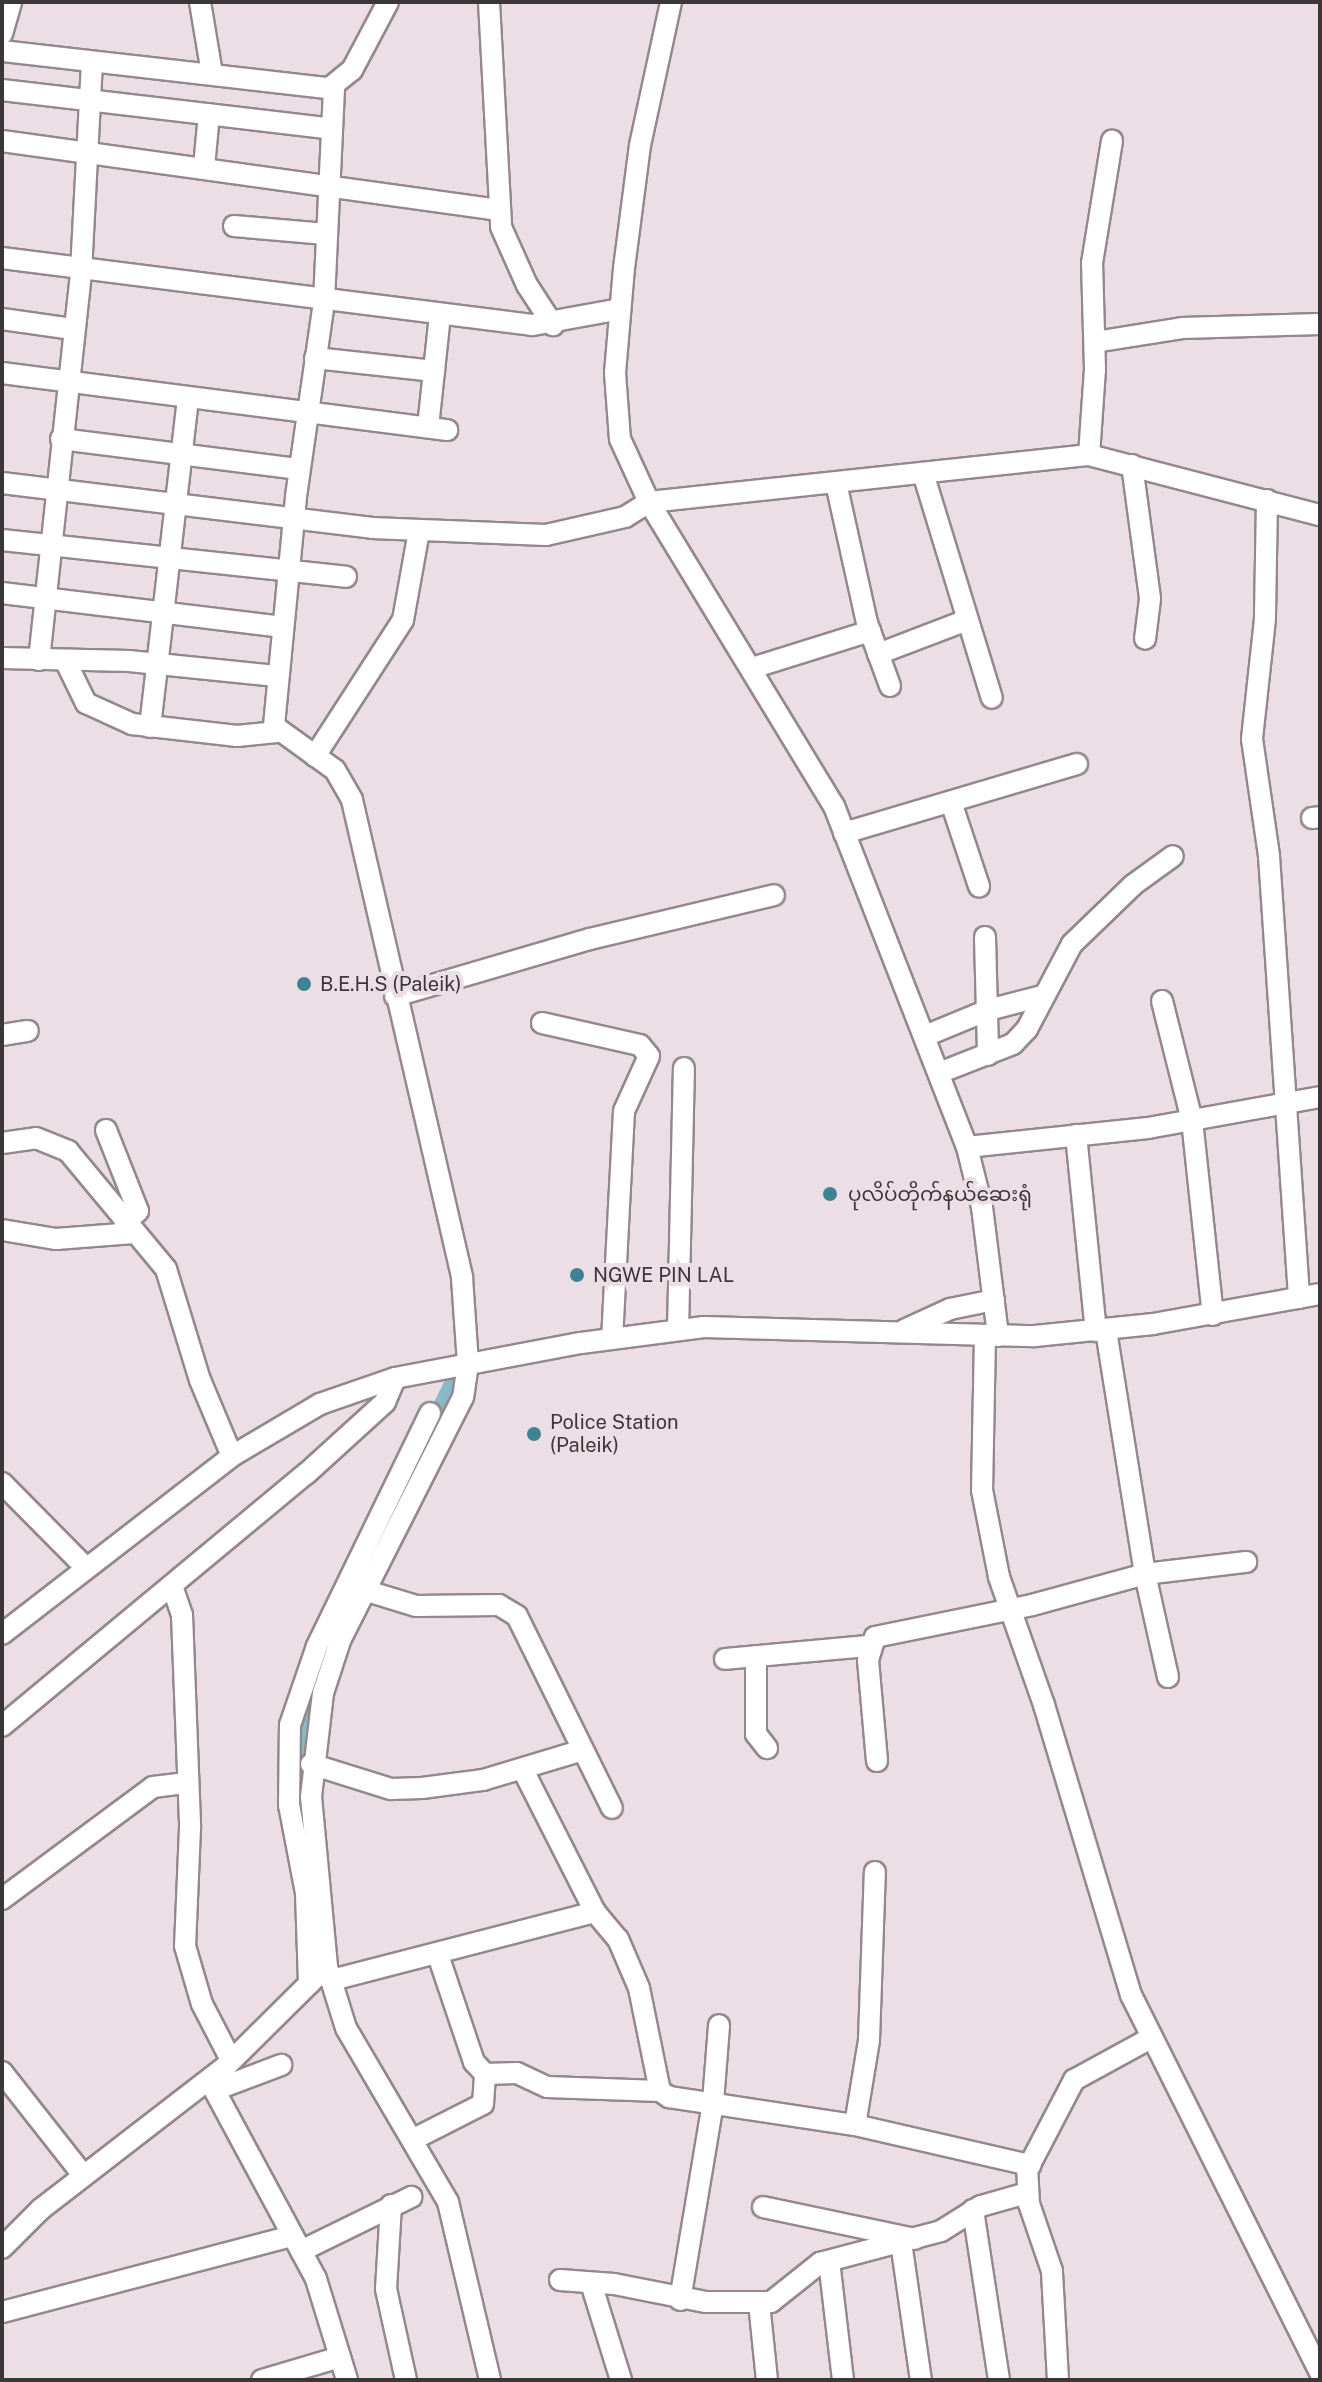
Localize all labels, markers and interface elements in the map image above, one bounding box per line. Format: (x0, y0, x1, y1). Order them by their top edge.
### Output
place label: B.E.H.S (Paleik) (320, 972, 462, 996)
marker: B.E.H.S (Paleik) (295, 975, 313, 993)
place label: ပုလိပ်တိုက်နယ်ဆေးရုံ (848, 1182, 1032, 1206)
marker: ပုလိပ်တိုက်နယ်ဆေးရုံ (819, 1183, 841, 1205)
place label: NGWE PIN LAL (593, 1263, 734, 1287)
marker: NGWE PIN LAL (568, 1266, 586, 1284)
place label: Police Station (Paleik) (550, 1410, 679, 1457)
marker: Police Station (Paleik) (525, 1425, 543, 1443)

